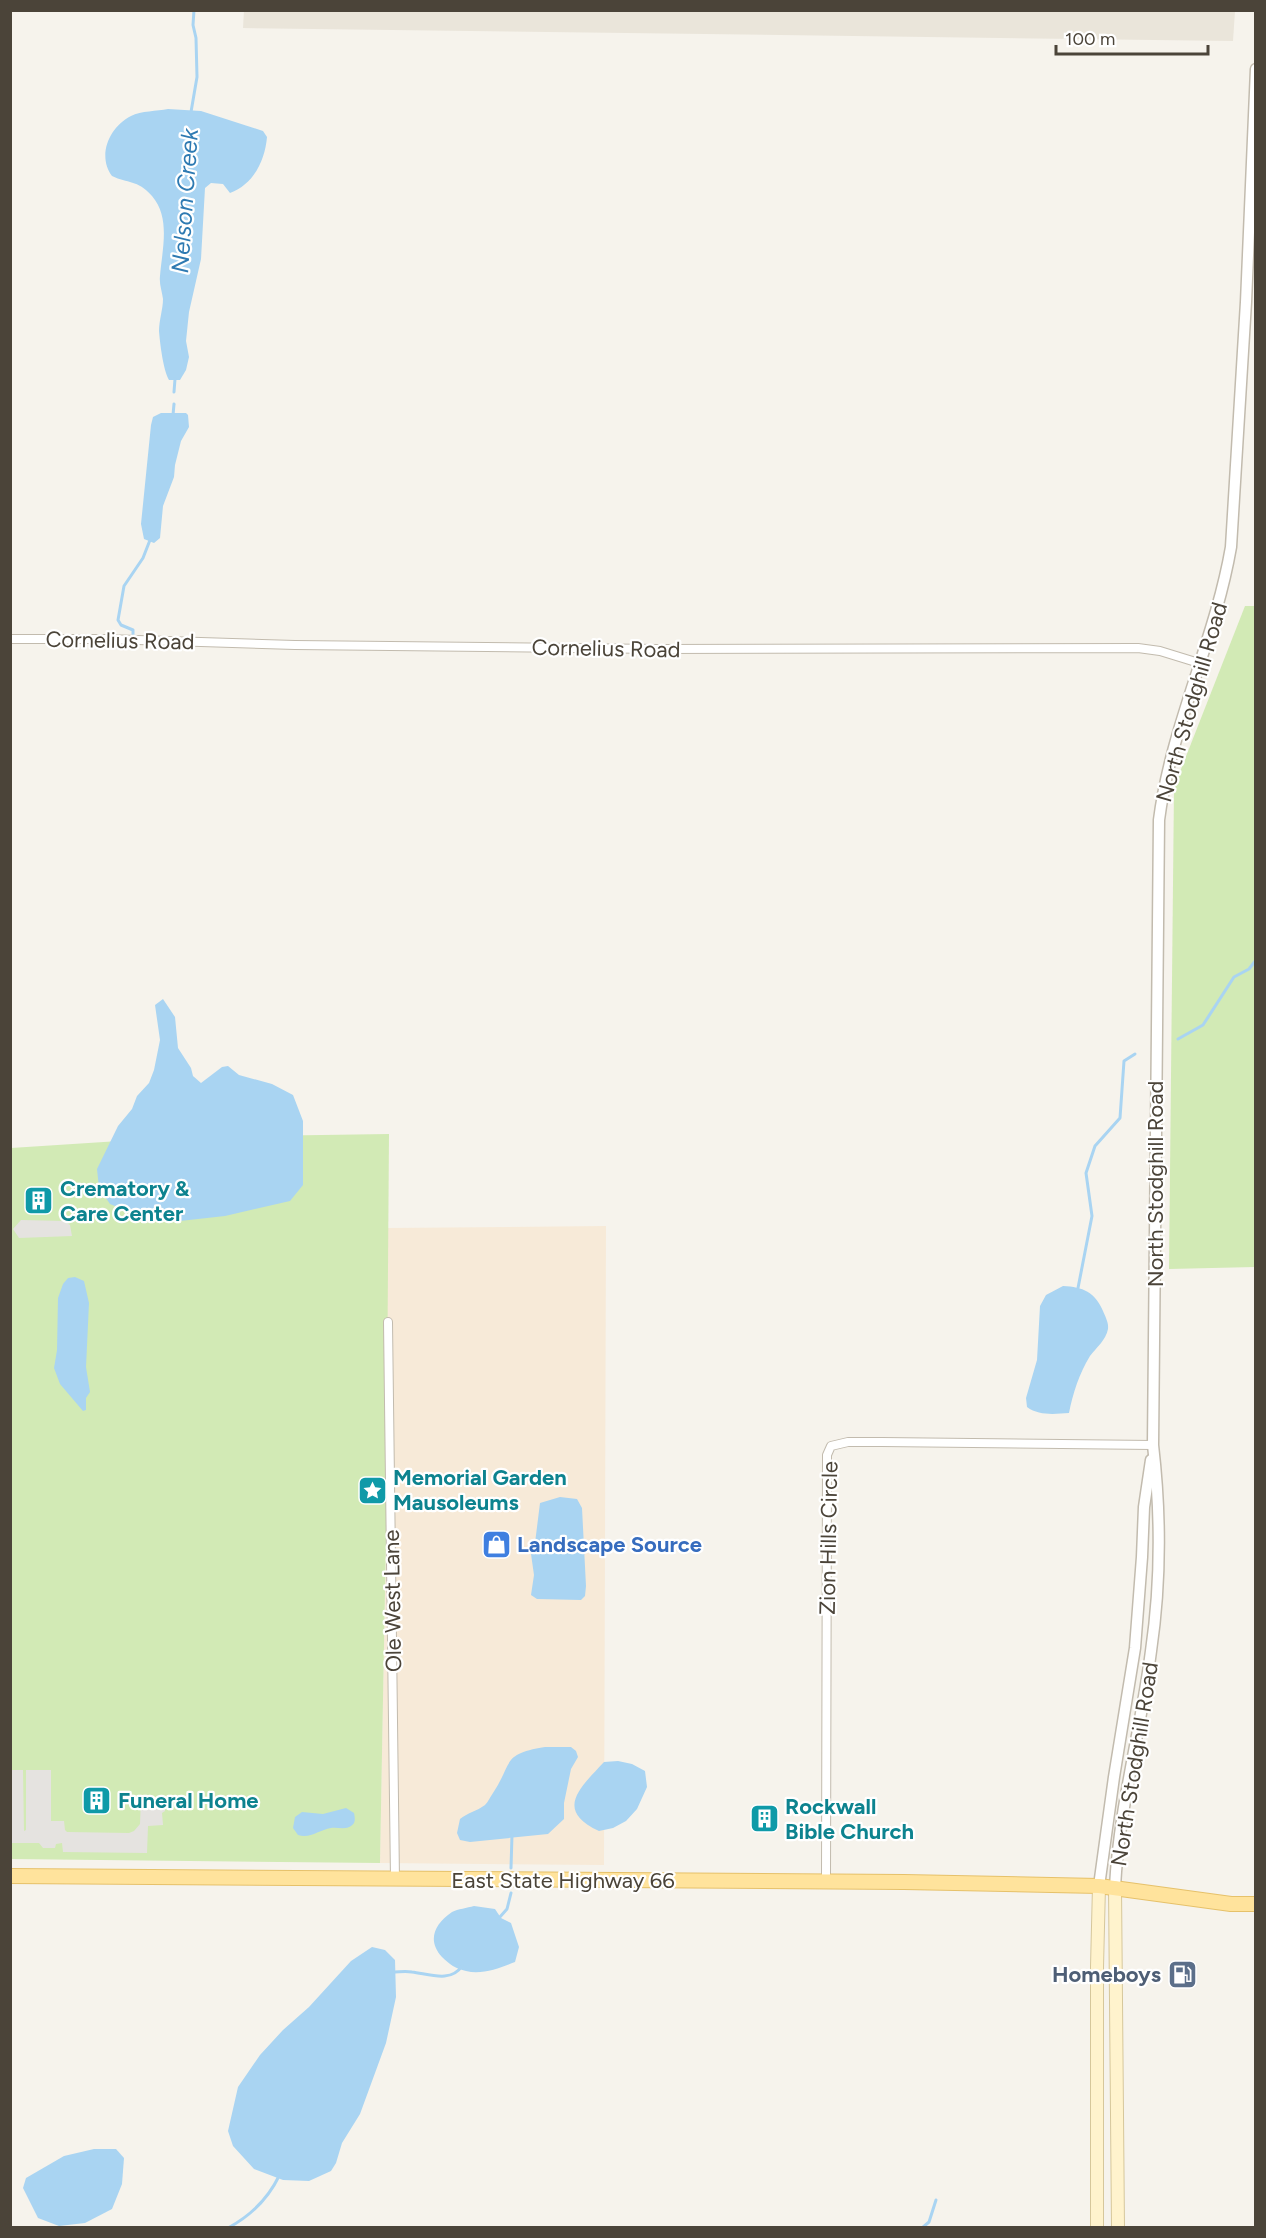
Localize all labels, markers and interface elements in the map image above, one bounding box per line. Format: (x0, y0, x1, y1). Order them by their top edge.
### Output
scale bar (1056, 18, 1208, 56)
text: 100 m (1065, 28, 1115, 50)
water label: Nelson Creek (165, 126, 204, 274)
street label: North Stodghill Road (1150, 599, 1233, 805)
street label: Cornelius Road (45, 626, 195, 655)
street label: Cornelius Road (531, 634, 681, 663)
street label: North Stodghill Road (1142, 1081, 1169, 1287)
place label: Crematory & Care Center (60, 1175, 190, 1227)
building icon: Crematory & Care Center (23, 1185, 55, 1217)
street label: Zion Hills Circle (814, 1461, 843, 1615)
place label: Memorial Garden Mausoleums (393, 1464, 567, 1516)
place icon: Memorial Garden Mausoleums (356, 1474, 388, 1506)
shop icon: Landscape Source (480, 1528, 512, 1560)
street label: Ole West Lane (378, 1529, 407, 1672)
place label: Landscape Source (517, 1531, 702, 1558)
street label: North Stodghill Road (1105, 1660, 1164, 1868)
building icon: Funeral Home (81, 1784, 113, 1816)
place label: Funeral Home (118, 1787, 259, 1814)
place label: Rockwall Bible Church (785, 1793, 914, 1845)
building icon: Rockwall Bible Church (748, 1803, 780, 1835)
street label: East State Highway 66 (451, 1867, 675, 1894)
fuel station icon: Homeboys (1166, 1958, 1198, 1990)
place label: Homeboys (1052, 1961, 1161, 1988)

